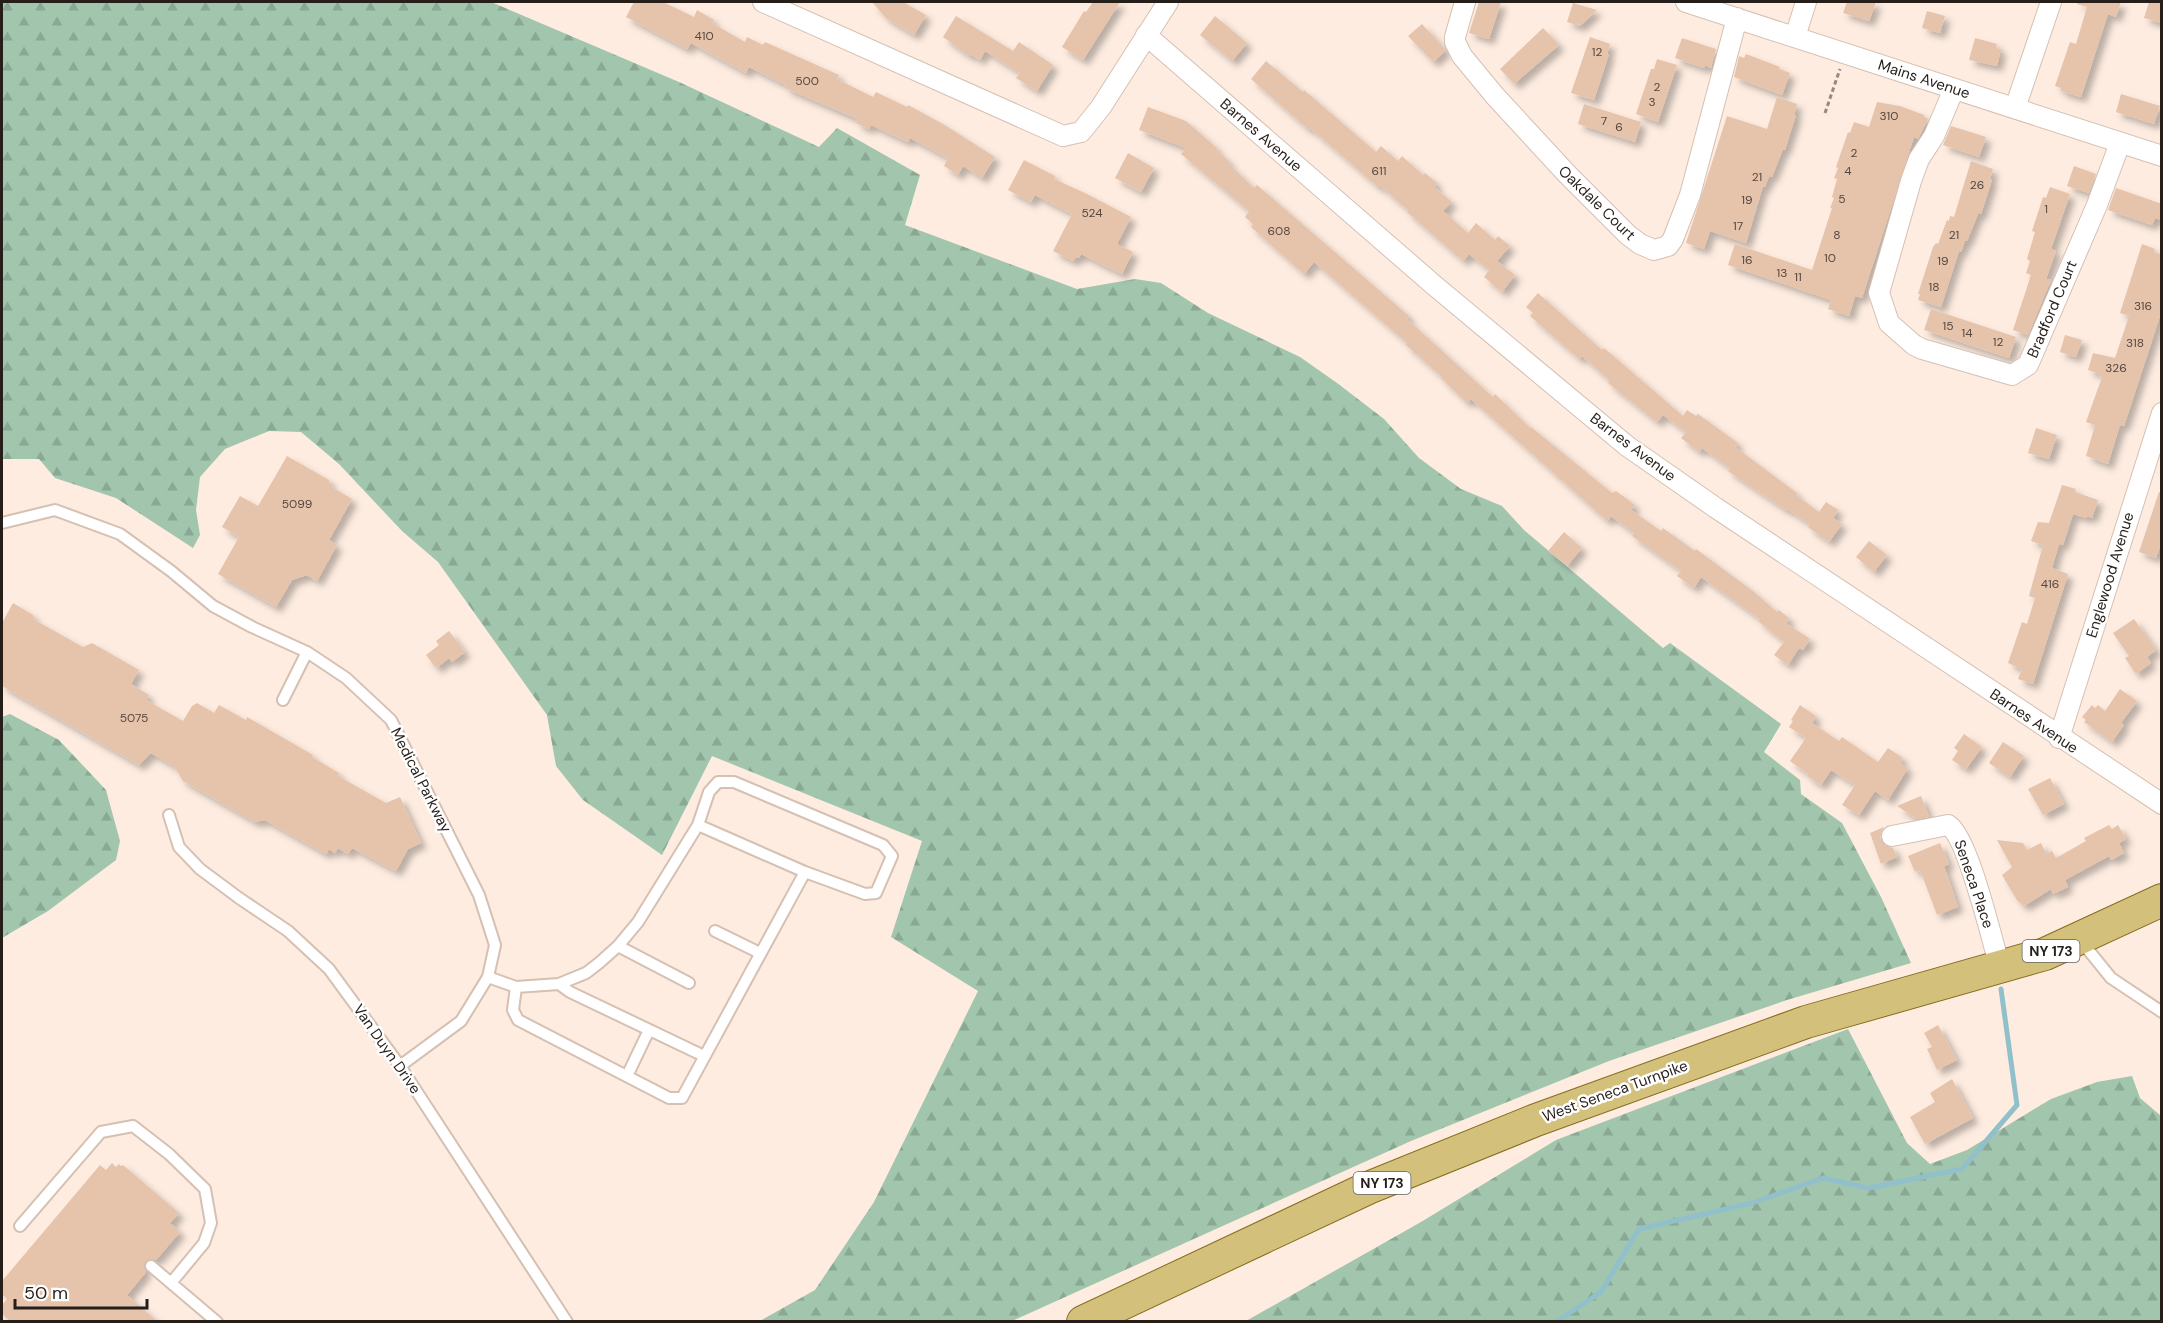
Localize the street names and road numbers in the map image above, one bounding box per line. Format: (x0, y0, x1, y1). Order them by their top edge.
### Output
street label: Mains Avenue (1876, 55, 1972, 103)
street label: Barnes Avenue (1216, 94, 1306, 176)
street label: Oakdale Court (1554, 161, 1640, 245)
street label: Bradford Court (2022, 257, 2082, 361)
street label: Barnes Avenue (1586, 408, 1680, 486)
street label: Englewood Avenue (2081, 510, 2139, 640)
street label: Barnes Avenue (1986, 684, 2082, 758)
street label: Medical Parkway (386, 724, 456, 836)
street label: Seneca Place (1950, 837, 1998, 931)
road number: NY 173 (2022, 940, 2080, 962)
street label: Van Duyn Drive (349, 1000, 425, 1098)
street label: West Seneca Turnpike (1540, 1055, 1690, 1127)
road number: NY 173 (1354, 1172, 1410, 1194)

